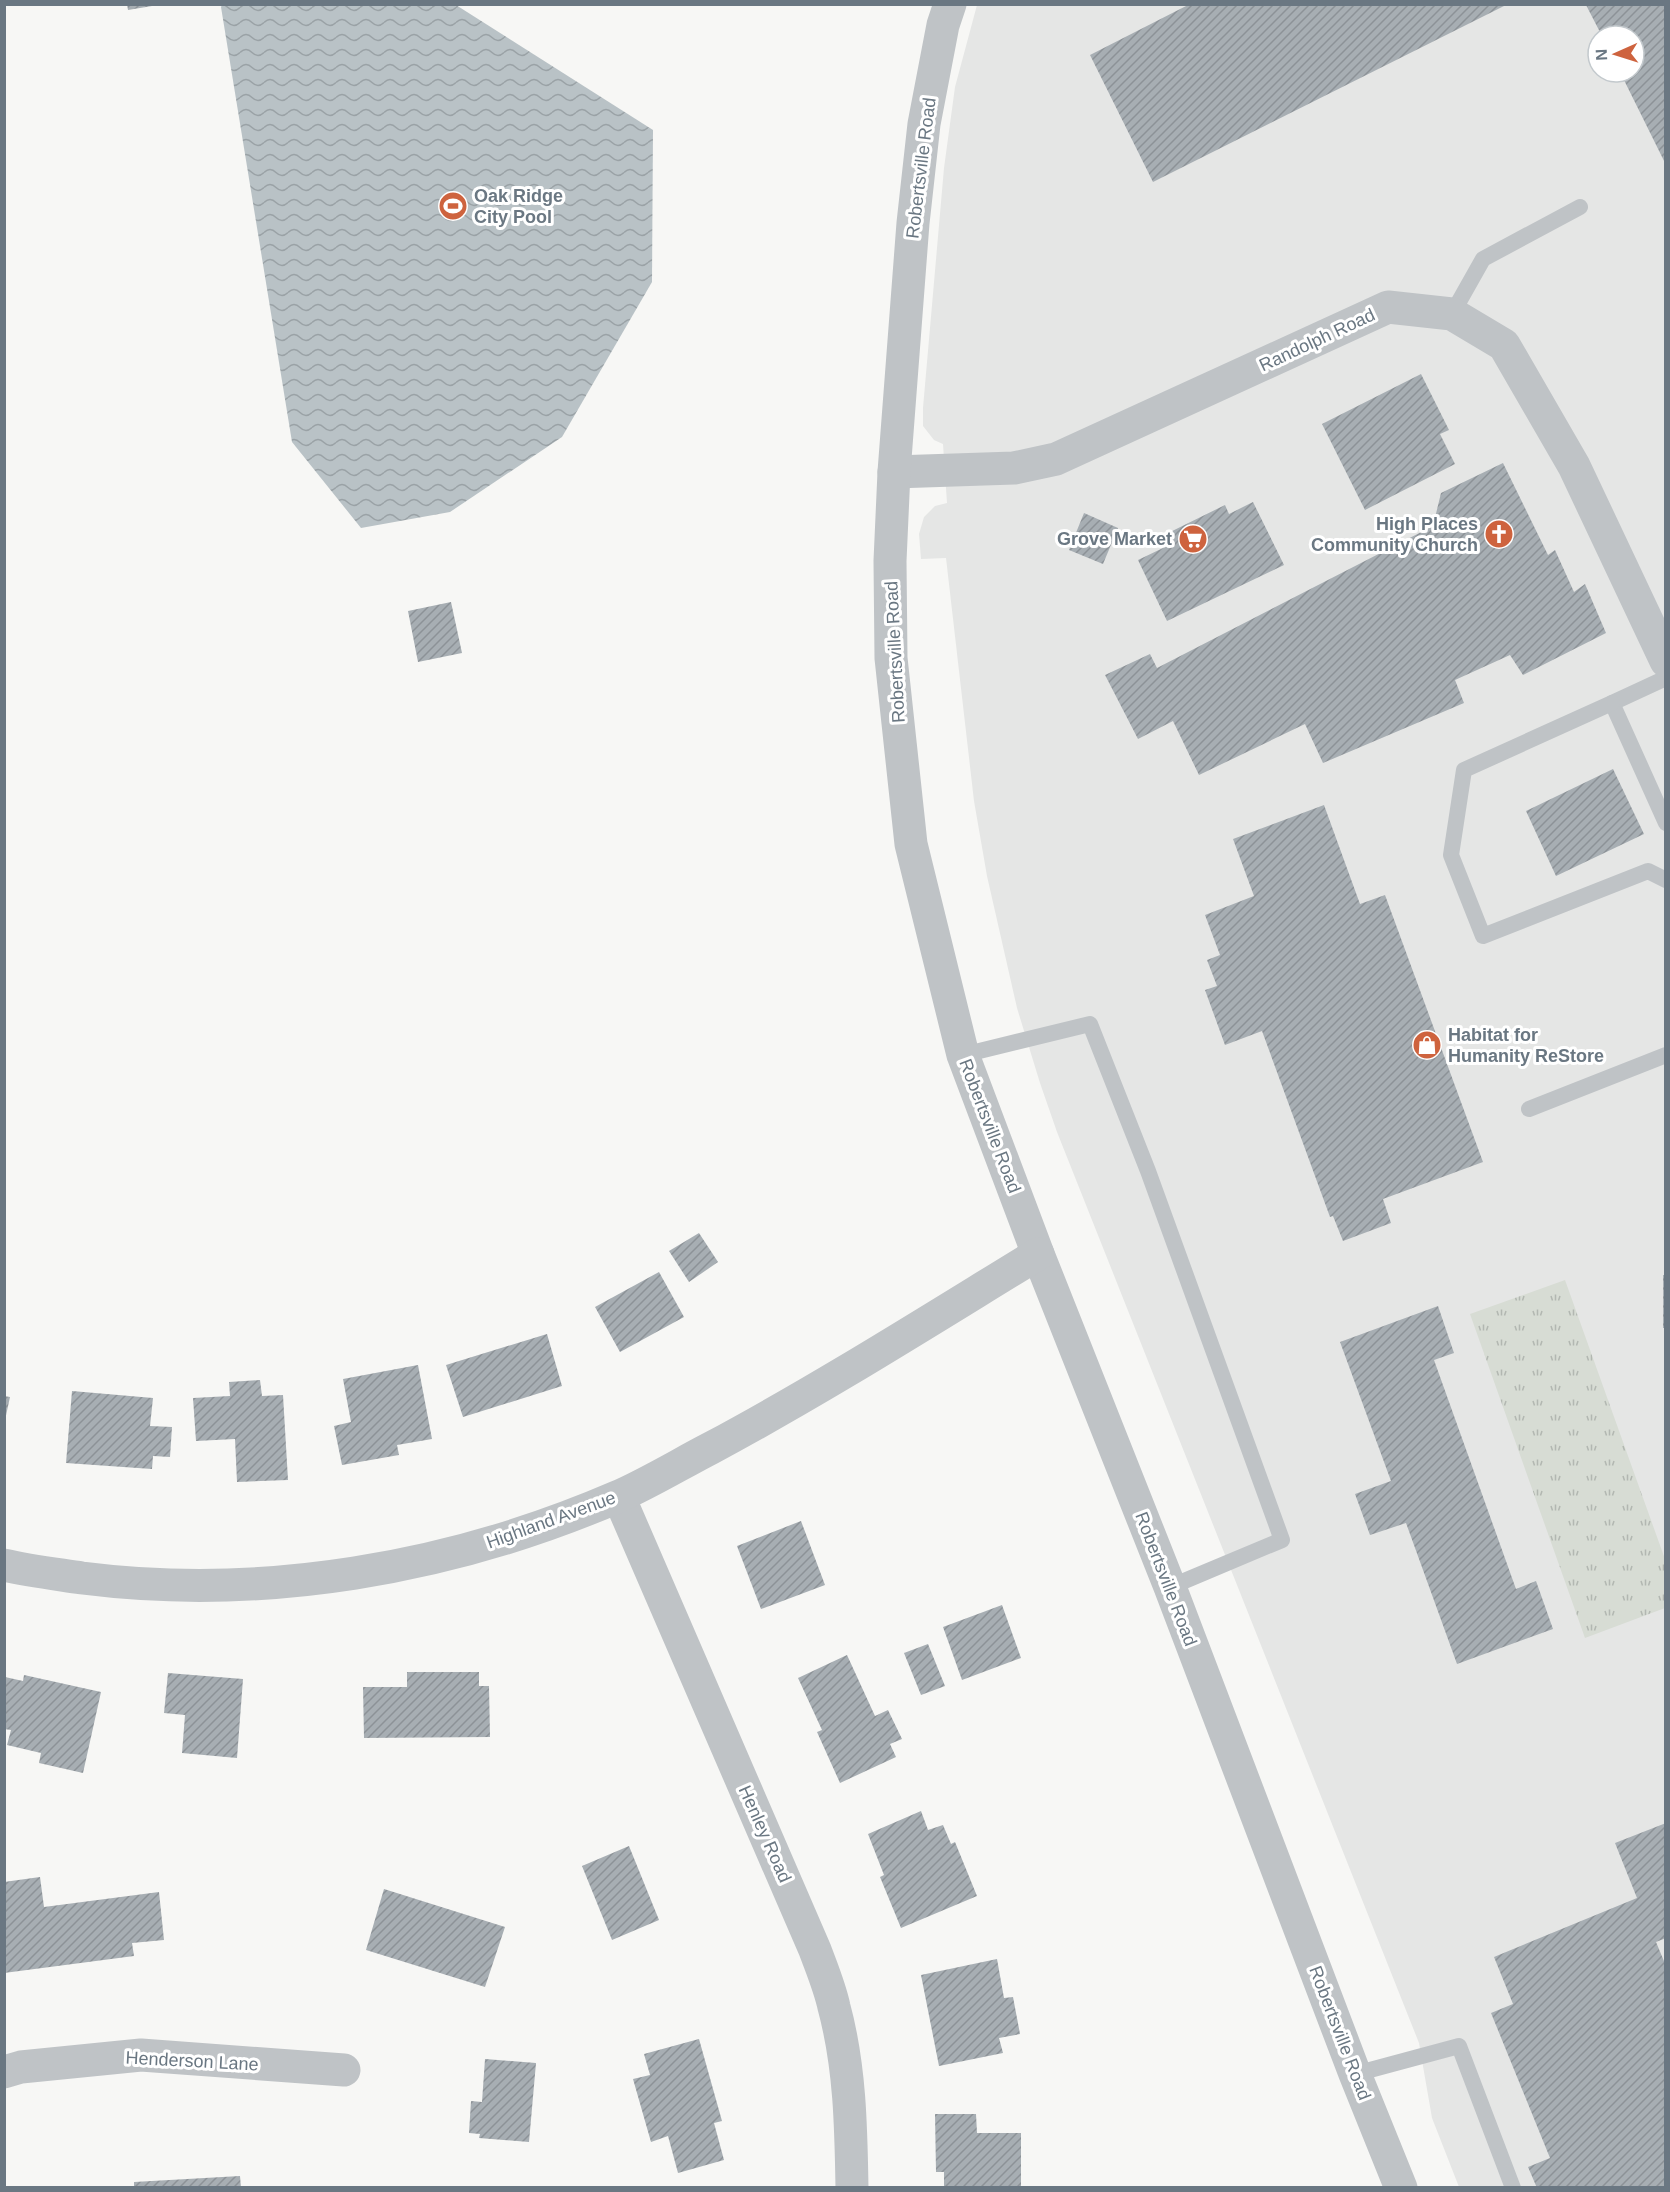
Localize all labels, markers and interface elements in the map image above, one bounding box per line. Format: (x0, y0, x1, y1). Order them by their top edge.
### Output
north arrow (1586, 24, 1646, 84)
text: N (1593, 49, 1610, 61)
street label: Robertsville Road (902, 96, 940, 240)
place label: Oak Ridge City Pool (474, 186, 563, 227)
sports icon: Oak Ridge City Pool (437, 190, 469, 222)
street label: Randolph Road (1256, 305, 1378, 375)
place label: High Places Community Church (1311, 514, 1478, 555)
church icon: High Places Community Church (1483, 518, 1515, 550)
supermarket icon: Grove Market (1177, 523, 1209, 555)
place label: Grove Market (1057, 529, 1172, 549)
street label: Robertsville Road (881, 581, 909, 723)
place label: Habitat for Humanity ReStore (1448, 1025, 1604, 1066)
shop icon: Habitat for Humanity ReStore (1411, 1029, 1443, 1061)
street label: Robertsville Road (955, 1056, 1025, 1196)
street label: Highland Avenue (484, 1487, 618, 1553)
street label: Robertsville Road (1131, 1509, 1201, 1649)
street label: Henley Road (735, 1782, 795, 1886)
street label: Robertsville Road (1305, 1963, 1375, 2103)
street label: Henderson Lane (125, 2048, 259, 2074)

